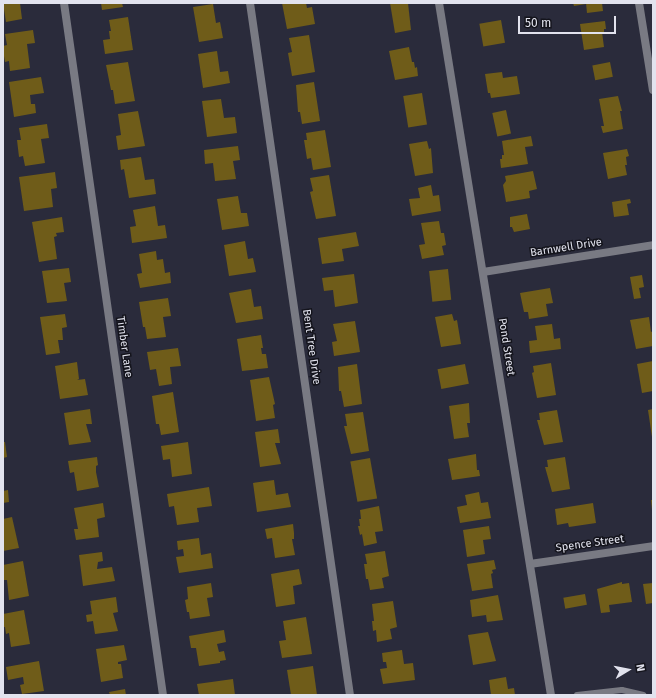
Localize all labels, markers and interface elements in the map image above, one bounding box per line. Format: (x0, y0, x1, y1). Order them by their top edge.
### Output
scale bar (520, 8, 618, 34)
text: 50 m (525, 16, 551, 30)
street label: Barnwell Drive (529, 236, 603, 260)
street label: Bent Tree Drive (299, 308, 323, 386)
street label: Timber Lane (113, 316, 135, 378)
street label: Pond Street (495, 317, 517, 377)
street label: Spence Street (555, 533, 625, 555)
north arrow (608, 650, 648, 690)
text: N (633, 663, 647, 673)

